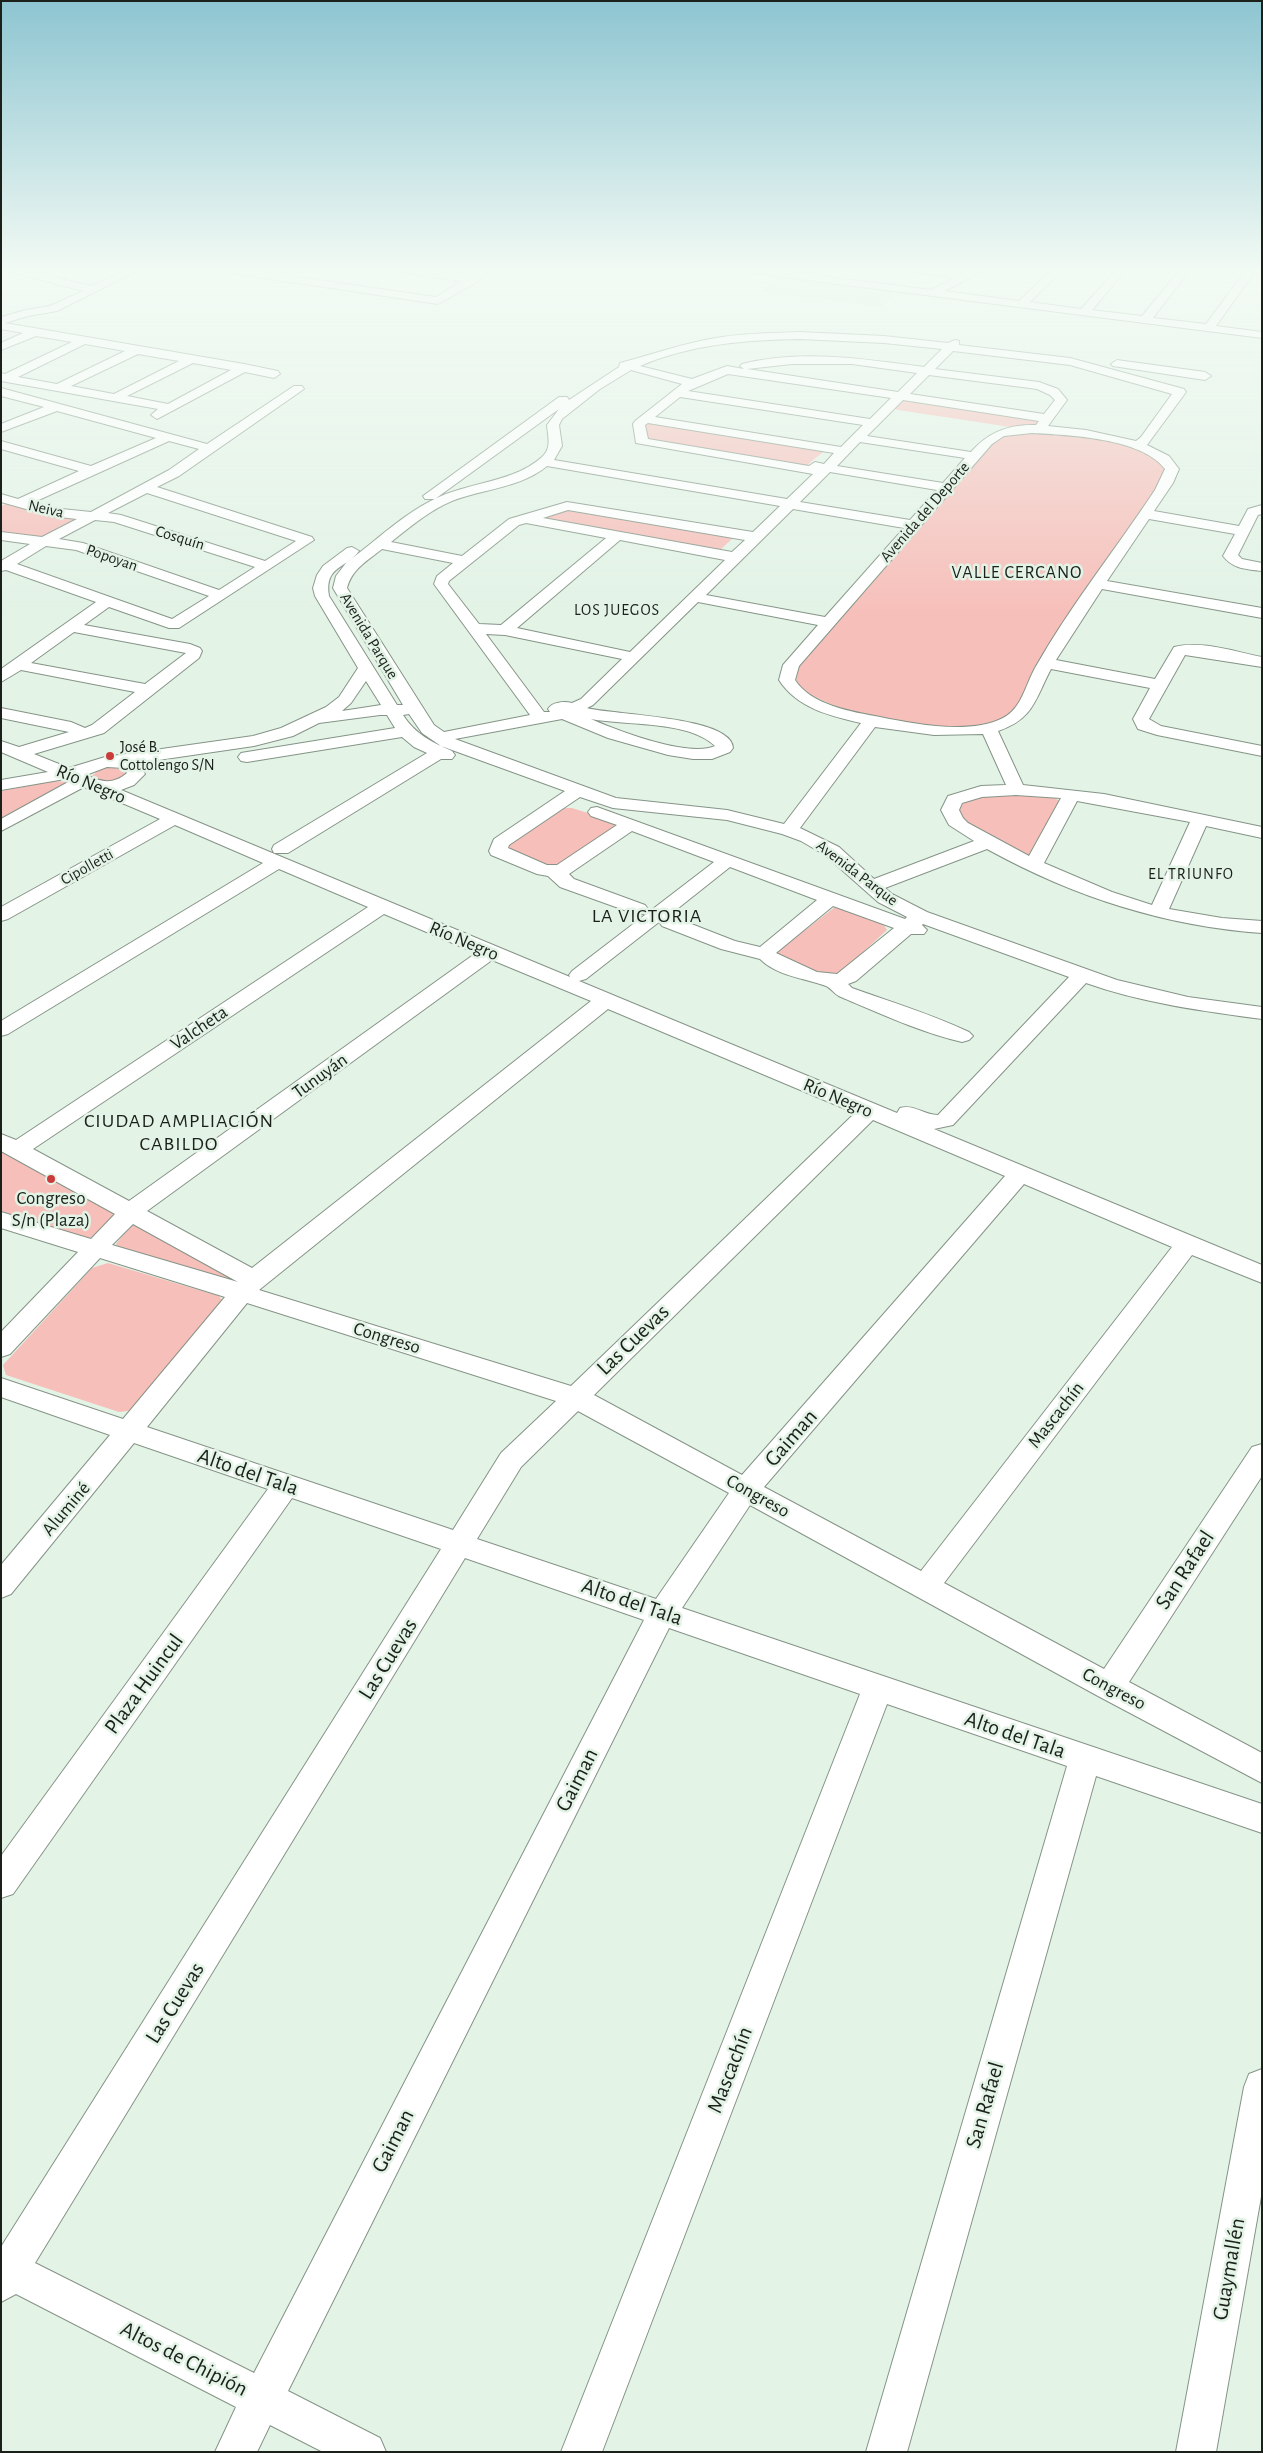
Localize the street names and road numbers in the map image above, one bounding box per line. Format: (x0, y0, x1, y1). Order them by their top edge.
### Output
street label: Avenida del Deporte (876, 458, 974, 566)
street label: Neiva (26, 496, 66, 522)
street label: Cosquín (153, 521, 207, 555)
street label: Popoyan (84, 540, 140, 576)
street label: Avenida Parque (336, 589, 402, 683)
street label: Río Negro (53, 759, 129, 809)
street label: Avenida Parque (812, 836, 902, 910)
street label: Cipolletti (57, 845, 117, 889)
street label: Río Negro (426, 916, 502, 966)
street label: Valcheta (166, 1001, 232, 1055)
street label: Tunuyán (288, 1048, 352, 1104)
street label: Río Negro (800, 1073, 876, 1123)
street label: Las Cuevas (591, 1299, 675, 1381)
street label: Congreso (351, 1317, 423, 1359)
street label: Mascachín (1023, 1377, 1089, 1453)
street label: Gaiman (759, 1404, 823, 1472)
street label: Alto del Tala (194, 1442, 302, 1502)
street label: Congreso (722, 1469, 794, 1523)
street label: Aluminé (37, 1477, 95, 1541)
street label: San Rafael (1150, 1526, 1220, 1614)
street label: Alto del Tala (578, 1572, 686, 1632)
street label: Las Cuevas (353, 1613, 423, 1705)
street label: Plaza Huincul (99, 1629, 189, 1739)
street label: Congreso (1078, 1663, 1150, 1715)
street label: Alto del Tala (961, 1705, 1069, 1765)
street label: Gaiman (550, 1744, 604, 1816)
street label: Las Cuevas (140, 1957, 210, 2049)
street label: Mascachín (701, 2023, 759, 2117)
street label: San Rafael (960, 2059, 1010, 2151)
street label: Gaiman (366, 2105, 420, 2177)
street label: Guaymallén (1207, 2216, 1251, 2322)
street label: Altos de Chipión (116, 2316, 252, 2402)

